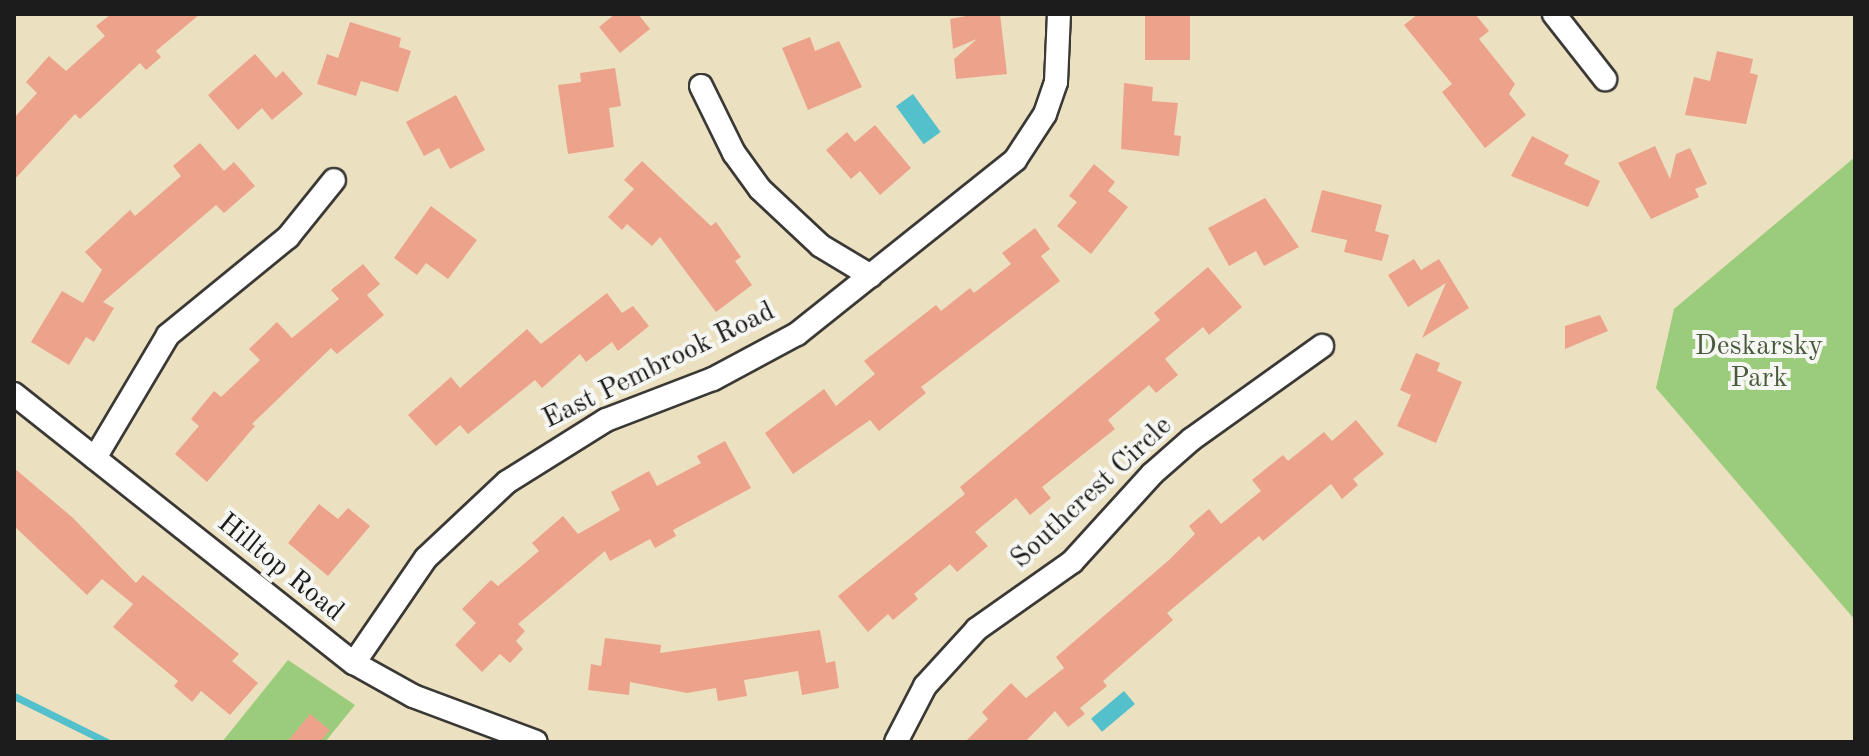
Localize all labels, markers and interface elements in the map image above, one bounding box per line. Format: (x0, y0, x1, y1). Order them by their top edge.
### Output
street label: East Pembrook Road (537, 295, 781, 437)
park label: Deskarsky Park (1695, 330, 1823, 396)
street label: Southcrest Circle (1004, 410, 1180, 576)
street label: Hilltop Road (210, 507, 350, 629)

